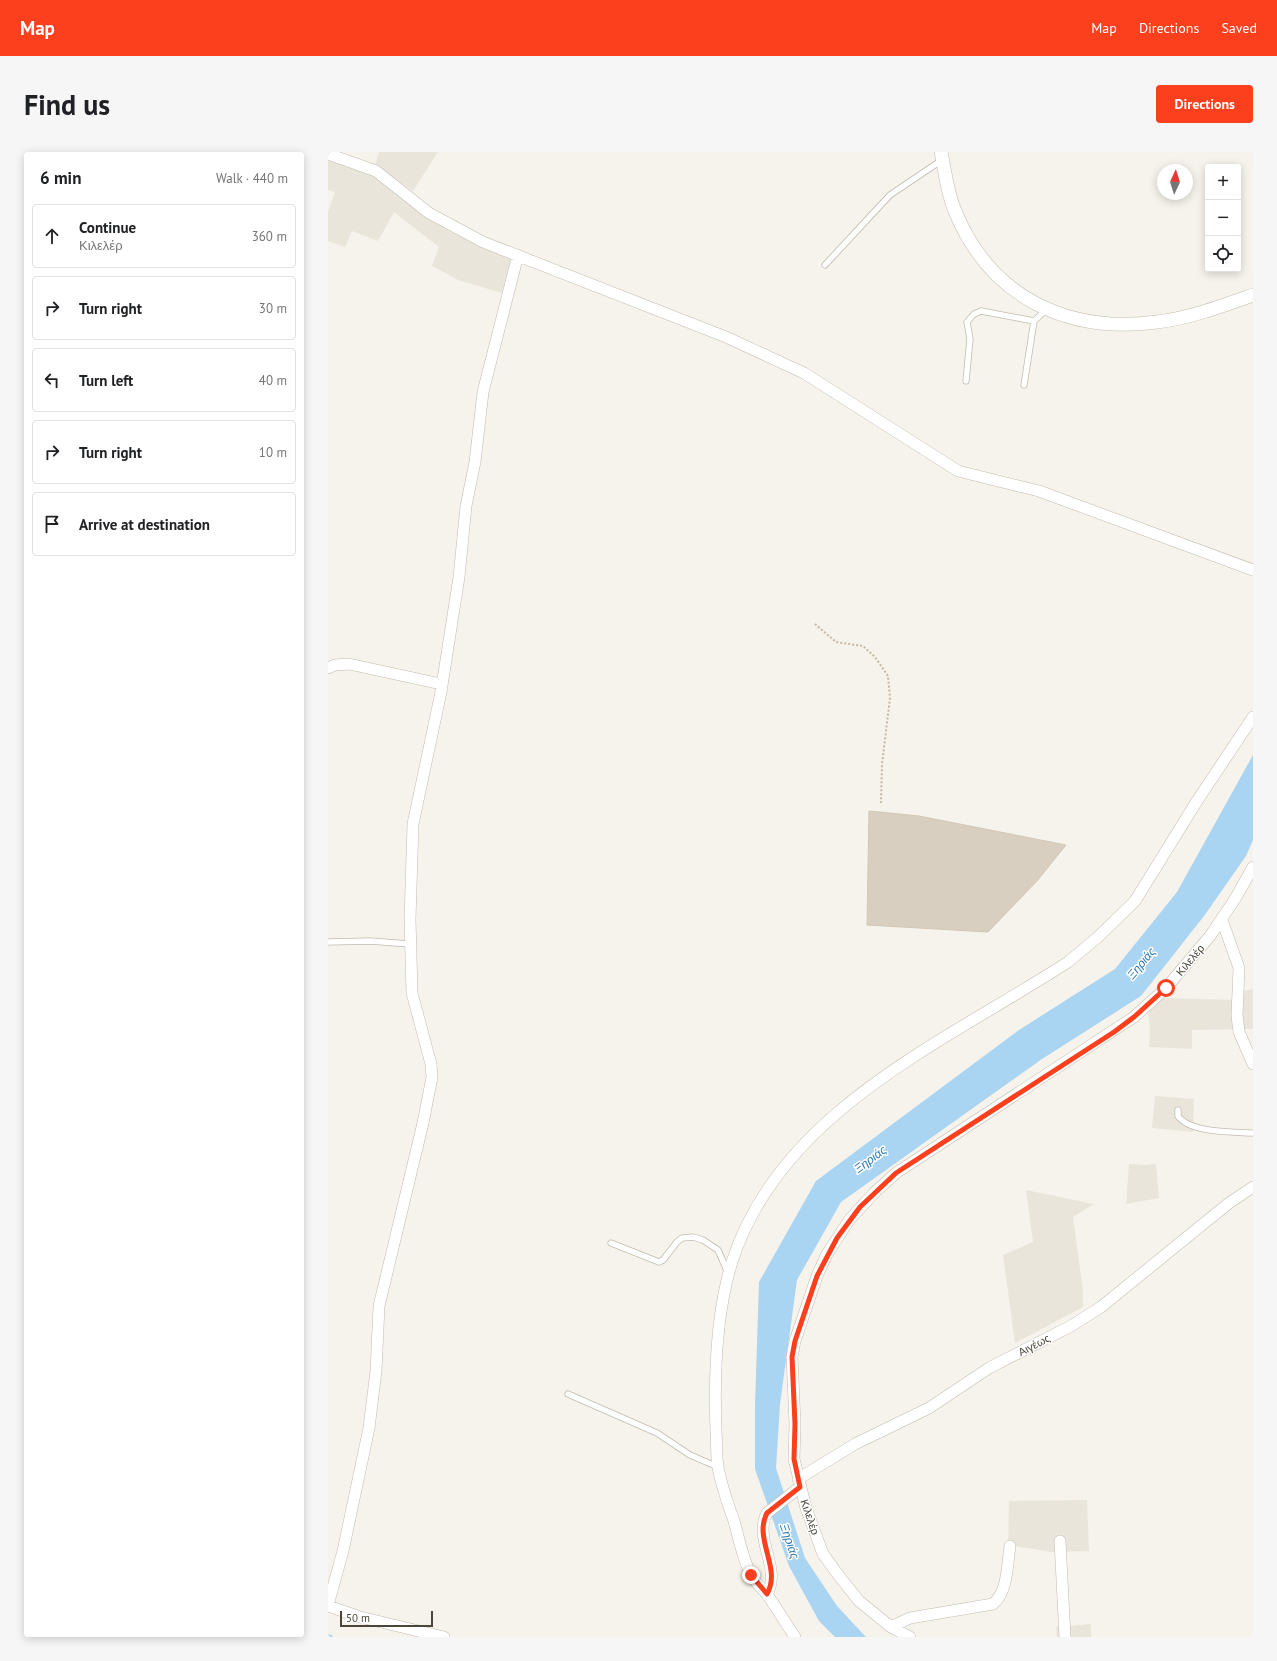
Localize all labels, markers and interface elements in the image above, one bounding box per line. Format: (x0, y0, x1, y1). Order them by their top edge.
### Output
text: Map (20, 16, 55, 40)
text: Map (1091, 19, 1117, 37)
text: Directions (1139, 19, 1199, 37)
text: Saved (1221, 19, 1257, 37)
button: Directions (1156, 85, 1253, 123)
text: Find us (24, 86, 110, 123)
north arrow (1157, 164, 1193, 200)
map controls (1205, 164, 1241, 272)
button: + (1205, 164, 1241, 200)
text: 6 min (40, 167, 81, 189)
text: Walk · 440 m (216, 170, 288, 187)
button: − (1205, 200, 1241, 236)
text: Continue (79, 218, 136, 237)
icon: ahead (41, 225, 63, 247)
text: 360 m (252, 228, 287, 245)
button: locate (1205, 236, 1241, 272)
text: Κιλελέρ (79, 237, 123, 254)
icon: right (41, 297, 63, 319)
text: Turn right (79, 299, 142, 318)
text: 30 m (259, 300, 287, 317)
icon: left (41, 369, 63, 391)
text: Turn left (79, 371, 133, 390)
text: 40 m (259, 372, 287, 389)
icon: right (41, 441, 63, 463)
text: Turn right (79, 443, 142, 462)
text: 10 m (259, 444, 287, 461)
icon: arrive (41, 513, 63, 535)
text: Arrive at destination (79, 515, 210, 534)
street label: Κιλελέρ (1173, 941, 1207, 979)
water label: Ξηριάς (1123, 944, 1159, 983)
route start (1157, 979, 1175, 997)
water label: Ξηριάς (850, 1142, 889, 1177)
street label: Αιγέως (1016, 1331, 1052, 1359)
street label: Κιλελέρ (797, 1497, 823, 1537)
water label: Ξηριάς (777, 1520, 803, 1561)
route end (742, 1566, 760, 1584)
scale bar (340, 1609, 433, 1628)
text: 50 m (346, 1611, 370, 1625)

